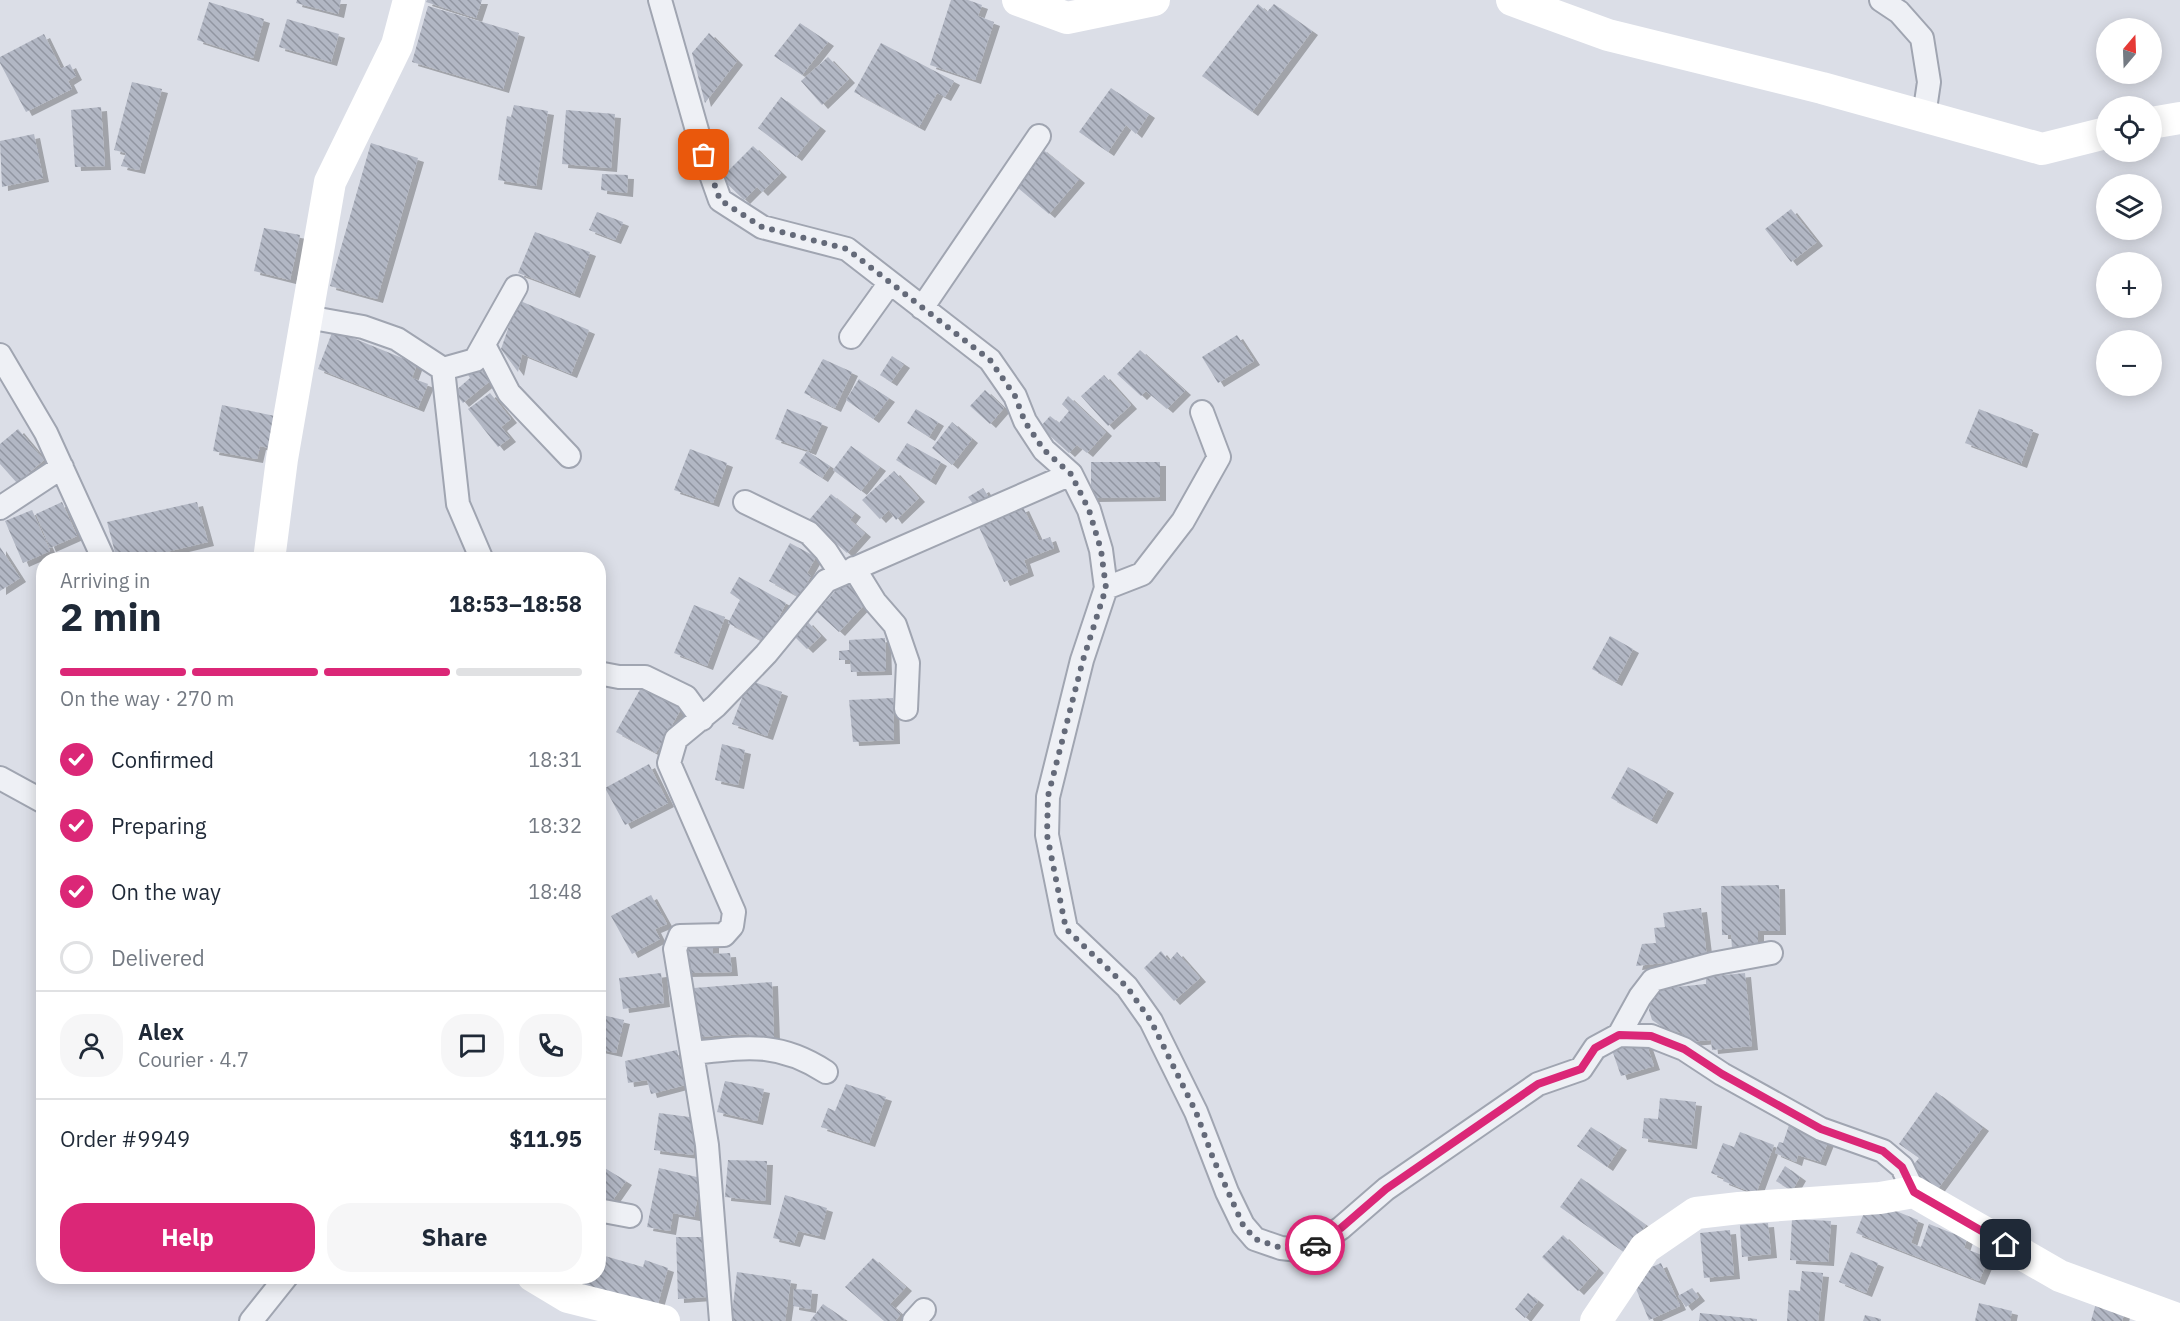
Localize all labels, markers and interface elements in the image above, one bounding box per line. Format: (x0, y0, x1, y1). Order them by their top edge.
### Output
north arrow (2096, 18, 2162, 84)
map controls (2096, 18, 2162, 396)
button: locate (2096, 96, 2162, 162)
pin (678, 129, 729, 180)
icon: bag (687, 138, 720, 171)
button: layers (2096, 174, 2162, 240)
button: + (2096, 252, 2162, 318)
button: − (2096, 330, 2162, 396)
text: Arriving in (60, 567, 150, 594)
text: 18:53–18:58 (449, 589, 582, 618)
text: 2 min (60, 591, 162, 642)
text: On the way · 270 m (60, 685, 234, 712)
icon: check (60, 743, 93, 776)
text: Confirmed (111, 745, 214, 774)
text: 18:31 (528, 746, 582, 773)
icon: check (60, 809, 93, 842)
text: Preparing (111, 811, 206, 840)
text: 18:32 (528, 812, 582, 839)
icon: check (60, 875, 93, 908)
text: On the way (111, 877, 221, 906)
text: 18:48 (528, 878, 582, 905)
text: Delivered (111, 943, 205, 972)
button: person (60, 1014, 123, 1077)
button: chat (441, 1014, 504, 1077)
button: phone (519, 1014, 582, 1077)
text: Alex (138, 1017, 184, 1046)
text: Courier · 4.7 (138, 1046, 249, 1073)
text: Order #9949 (60, 1124, 190, 1153)
text: $11.95 (509, 1124, 582, 1153)
button: Help (60, 1203, 315, 1272)
button: Share (327, 1203, 582, 1272)
courier (1285, 1215, 1345, 1275)
pin (1980, 1219, 2031, 1270)
icon: home (1989, 1228, 2022, 1261)
icon: car (1299, 1229, 1332, 1262)

